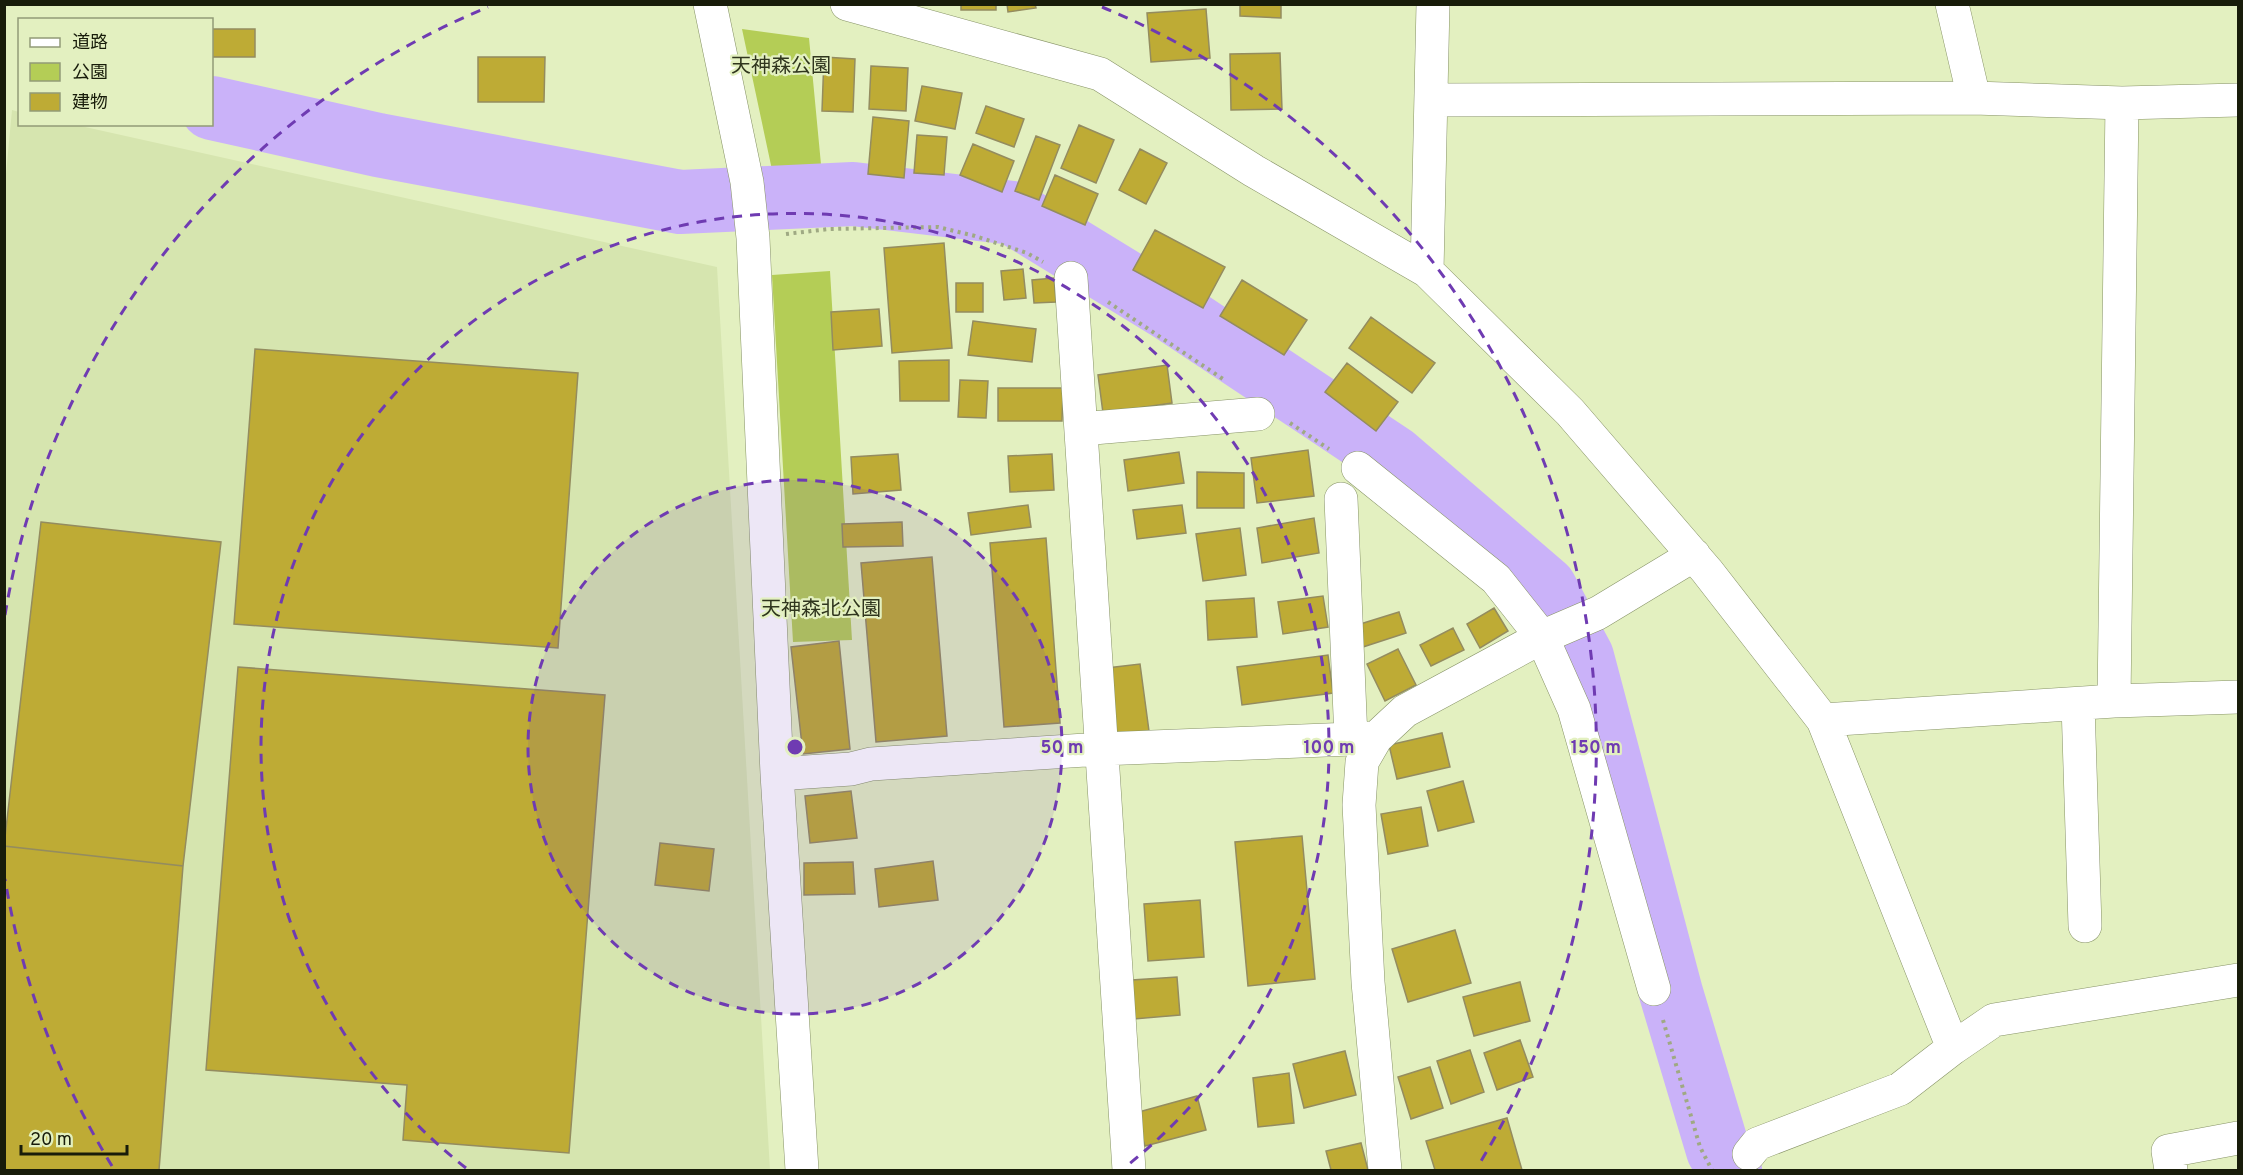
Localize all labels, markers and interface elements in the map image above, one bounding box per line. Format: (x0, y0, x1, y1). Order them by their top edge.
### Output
legend (18, 18, 213, 126)
text: 道路 (72, 32, 108, 55)
park label: 天神森公園 (731, 54, 831, 80)
text: 公園 (72, 62, 108, 85)
text: 建物 (72, 92, 108, 115)
park label: 天神森北公園 (761, 597, 881, 623)
centre of rings (785, 737, 805, 757)
text: 50 m (1040, 737, 1084, 760)
text: 100 m (1303, 737, 1355, 760)
text: 150 m (1571, 737, 1621, 760)
scale bar (21, 1118, 128, 1156)
text: 20 m (30, 1129, 72, 1152)

